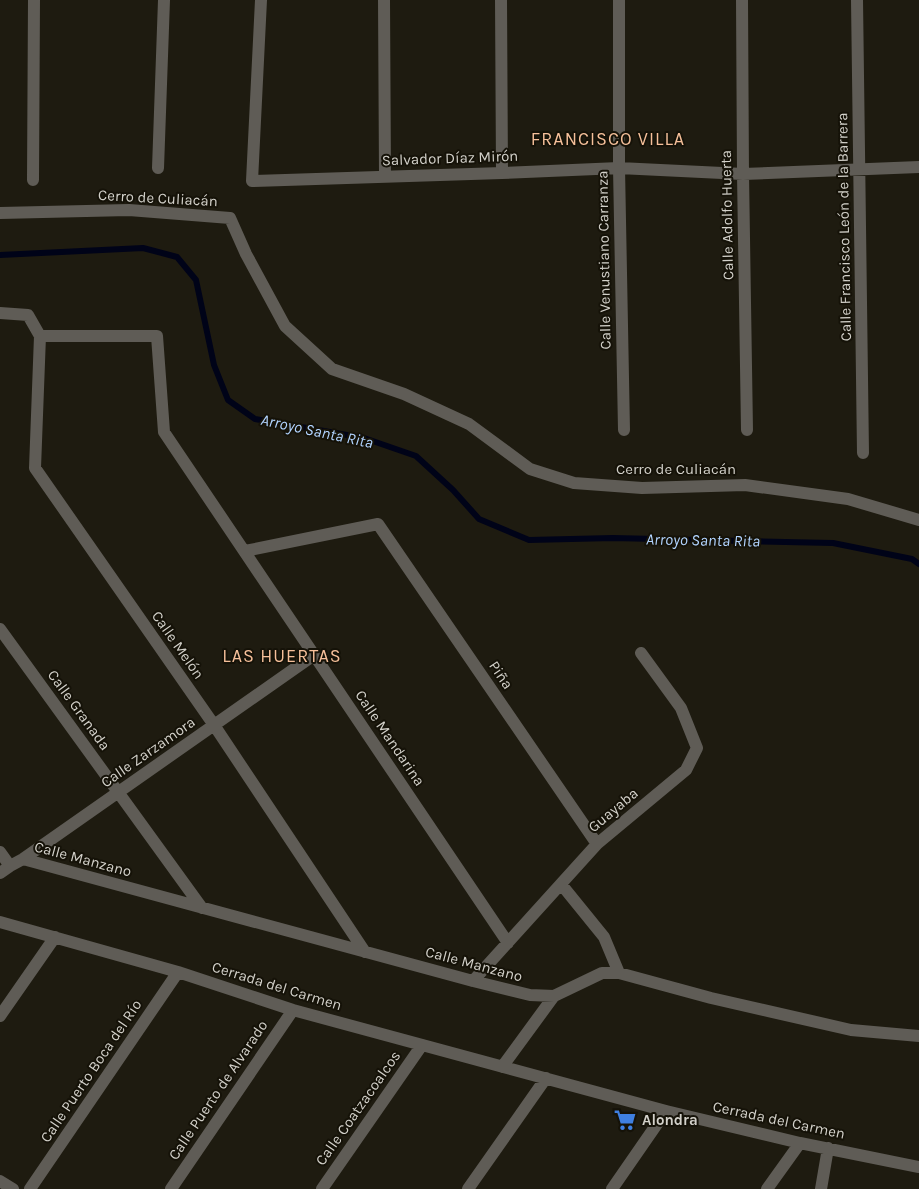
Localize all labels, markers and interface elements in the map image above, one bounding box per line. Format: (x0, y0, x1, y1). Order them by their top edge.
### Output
street label: Calle Francisco León de la Barrera (833, 112, 855, 342)
district label: FRANCISCO VILLA (531, 128, 685, 150)
street label: Salvador Díaz Mirón (381, 147, 519, 169)
street label: Calle Adolfo Huerta (717, 150, 737, 280)
street label: Calle Venustiano Carranza (593, 170, 615, 350)
street label: Cerro de Culiacán (98, 186, 218, 210)
water label: Arroyo Santa Rita (259, 410, 375, 452)
street label: Cerro de Culiacán (616, 460, 736, 478)
water label: Arroyo Santa Rita (646, 530, 760, 550)
street label: Calle Melón (148, 607, 208, 683)
district label: LAS HUERTAS (222, 645, 342, 667)
street label: Piña (485, 657, 517, 693)
street label: Calle Granada (44, 666, 114, 754)
street label: Calle Mandarina (351, 687, 429, 789)
street label: Calle Zarzamora (97, 713, 199, 791)
street label: Guayaba (584, 784, 642, 836)
street label: Calle Manzano (32, 837, 134, 881)
street label: Calle Manzano (423, 942, 525, 986)
street label: Cerrada del Carmen (210, 958, 344, 1014)
street label: Calle Puerto Boca del Río (36, 996, 146, 1146)
street label: Calle Puerto de Alvarado (165, 1017, 271, 1163)
street label: Calle Coatzacoalcos (312, 1047, 404, 1169)
street label: Cerrada del Carmen (711, 1097, 847, 1143)
supermarket icon: Alondra (612, 1107, 638, 1133)
place label: Alondra (642, 1111, 698, 1129)

